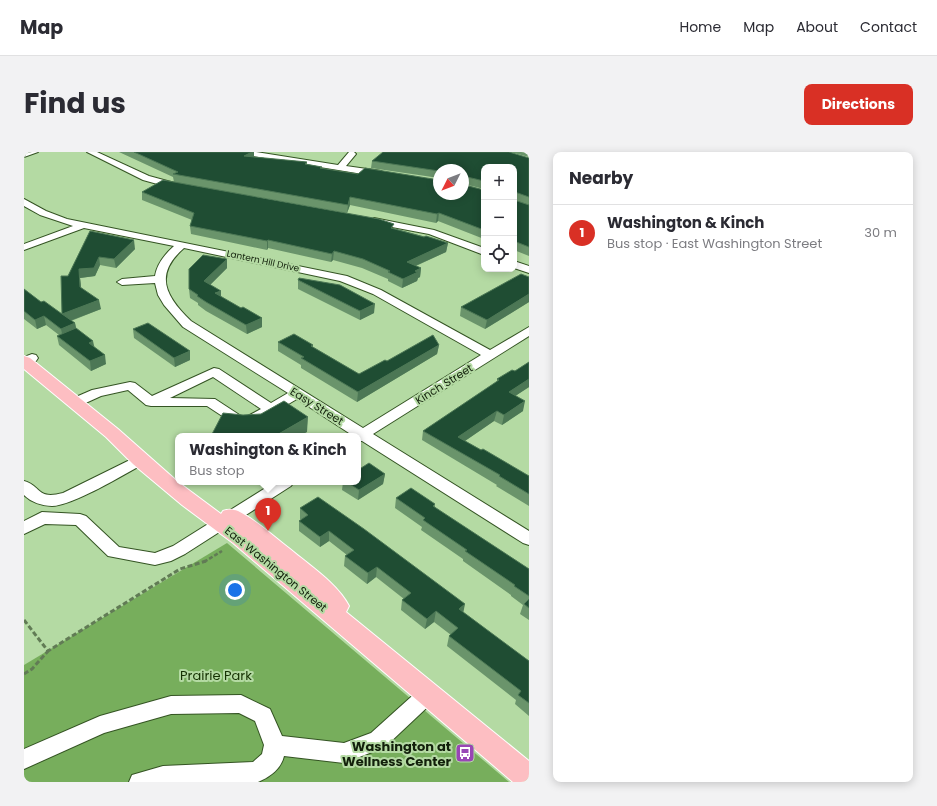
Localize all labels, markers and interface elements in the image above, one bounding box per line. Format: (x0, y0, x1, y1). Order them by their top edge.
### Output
text: Map (20, 14, 63, 41)
text: Home (679, 17, 721, 37)
text: Map (743, 17, 774, 37)
text: About (796, 17, 838, 37)
text: Contact (860, 17, 917, 37)
text: Find us (24, 84, 126, 123)
button: Directions (804, 84, 913, 125)
north arrow (433, 164, 469, 200)
map controls (481, 164, 517, 272)
button: + (481, 164, 517, 200)
text: Nearby (569, 166, 633, 190)
button: − (481, 200, 517, 236)
text: Washington & Kinch (607, 212, 764, 233)
text: 1 (580, 223, 584, 242)
text: 30 m (864, 223, 897, 242)
text: Bus stop · East Washington Street (607, 234, 822, 253)
button: locate (481, 236, 517, 272)
street label: Lantern Hill Drive (226, 247, 301, 275)
street label: Kinch Street (412, 360, 476, 408)
street label: Easy Street (287, 383, 347, 429)
popup (175, 433, 361, 485)
text: Washington & Kinch (189, 439, 347, 460)
text: Bus stop (189, 461, 244, 480)
pin: 1 (255, 498, 281, 531)
street label: East Washington Street (222, 523, 330, 615)
your location (225, 580, 245, 600)
park label: Prairie Park (180, 666, 252, 685)
place label: Washington at Wellness Center (342, 737, 451, 771)
bus stop icon: Washington at Wellness Center (454, 742, 476, 764)

